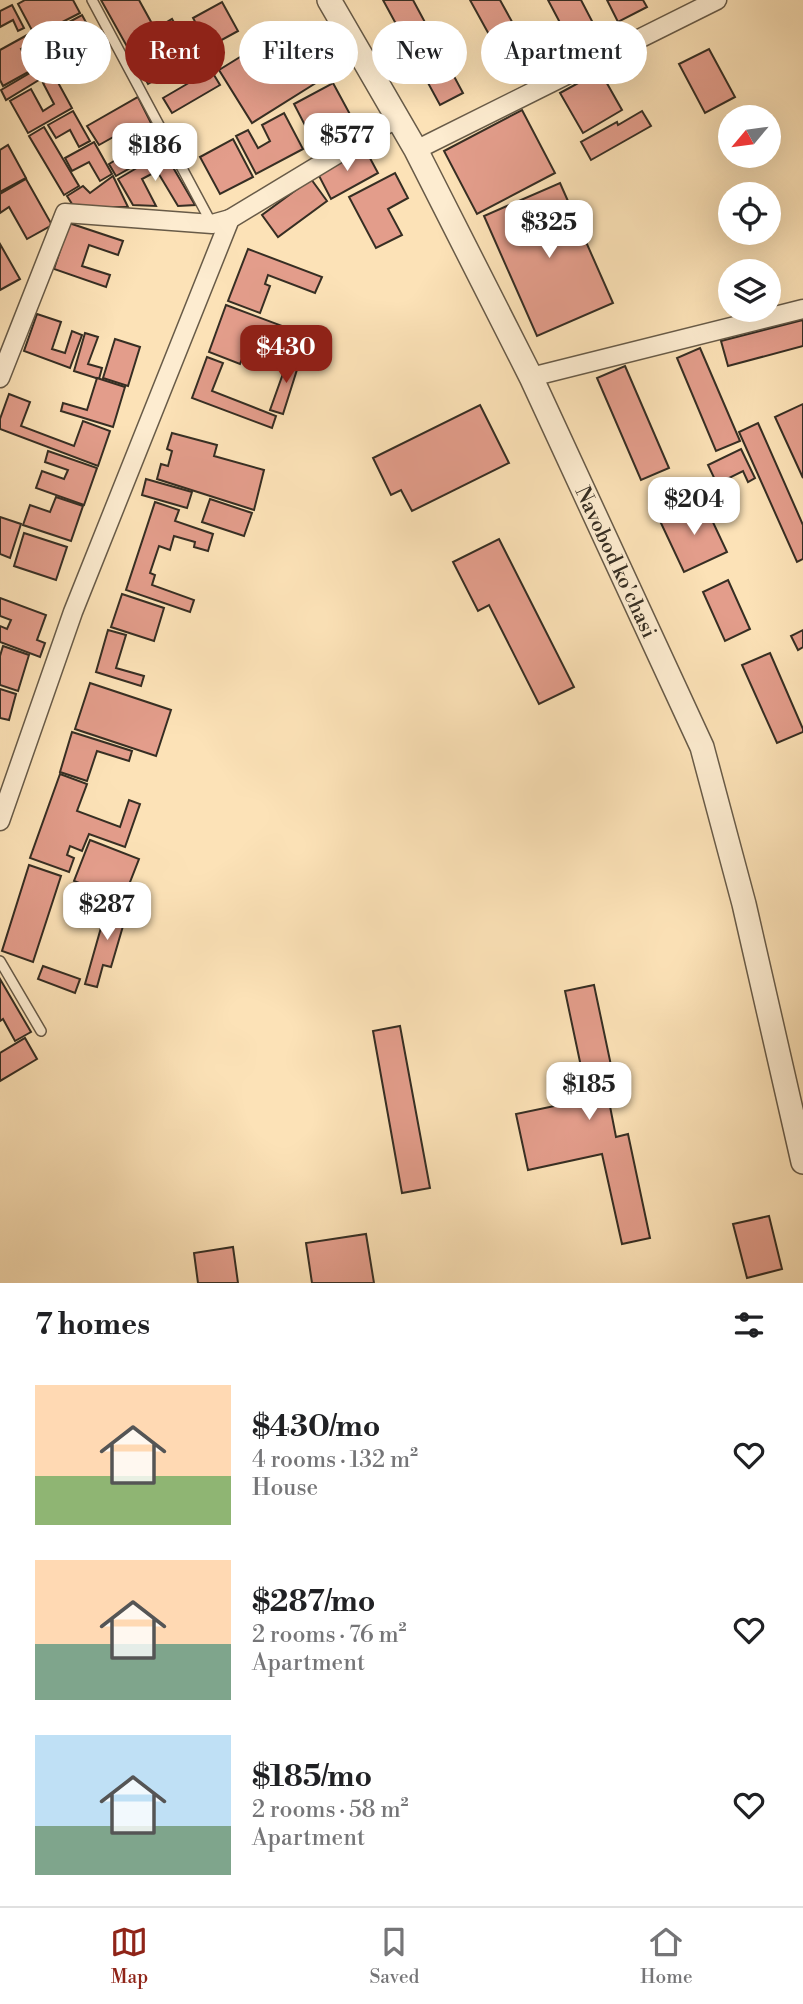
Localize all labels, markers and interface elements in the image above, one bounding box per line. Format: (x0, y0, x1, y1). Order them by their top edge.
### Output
chip: Buy (21, 21, 111, 84)
chip: Rent (125, 21, 225, 84)
chip: Filters (239, 21, 358, 84)
chip: New (372, 21, 467, 84)
chip: Apartment (481, 21, 647, 84)
north arrow (718, 105, 780, 168)
map controls (718, 105, 781, 322)
pin: $577 (306, 114, 388, 173)
text: $577 (320, 122, 374, 150)
pin: $186 (114, 124, 196, 183)
text: $186 (128, 132, 182, 160)
button: locate (718, 182, 781, 245)
pin: $325 (508, 201, 590, 260)
text: $325 (521, 209, 577, 237)
button: layers (718, 259, 781, 322)
pin: $430 (245, 326, 327, 385)
text: $430 (256, 334, 316, 362)
pin: $204 (653, 477, 735, 537)
street label: Navobod ko'chasi (569, 482, 662, 643)
text: $204 (664, 486, 724, 514)
pin: $287 (66, 883, 148, 942)
text: $287 (79, 891, 135, 919)
pin: $185 (548, 1062, 630, 1122)
text: $185 (562, 1071, 616, 1099)
text: 7 homes (35, 1306, 150, 1344)
icon: filters (730, 1306, 768, 1344)
text: $430/mo (252, 1408, 380, 1446)
icon: home (91, 1413, 175, 1497)
icon: heart (730, 1436, 768, 1474)
text: 4 rooms · 132 m² (252, 1446, 418, 1474)
text: House (252, 1474, 318, 1502)
text: $287/mo (252, 1583, 375, 1621)
icon: home (91, 1588, 175, 1672)
icon: heart (730, 1611, 768, 1649)
text: 2 rooms · 76 m² (252, 1621, 407, 1649)
text: Apartment (252, 1649, 365, 1677)
text: $185/mo (252, 1758, 372, 1796)
icon: home (91, 1763, 175, 1847)
icon: heart (730, 1786, 768, 1824)
text: 2 rooms · 58 m² (252, 1796, 409, 1824)
text: Apartment (252, 1824, 365, 1852)
tab: Map (110, 1923, 148, 1989)
tab: Saved (369, 1923, 419, 1989)
tab: Home (640, 1923, 692, 1989)

